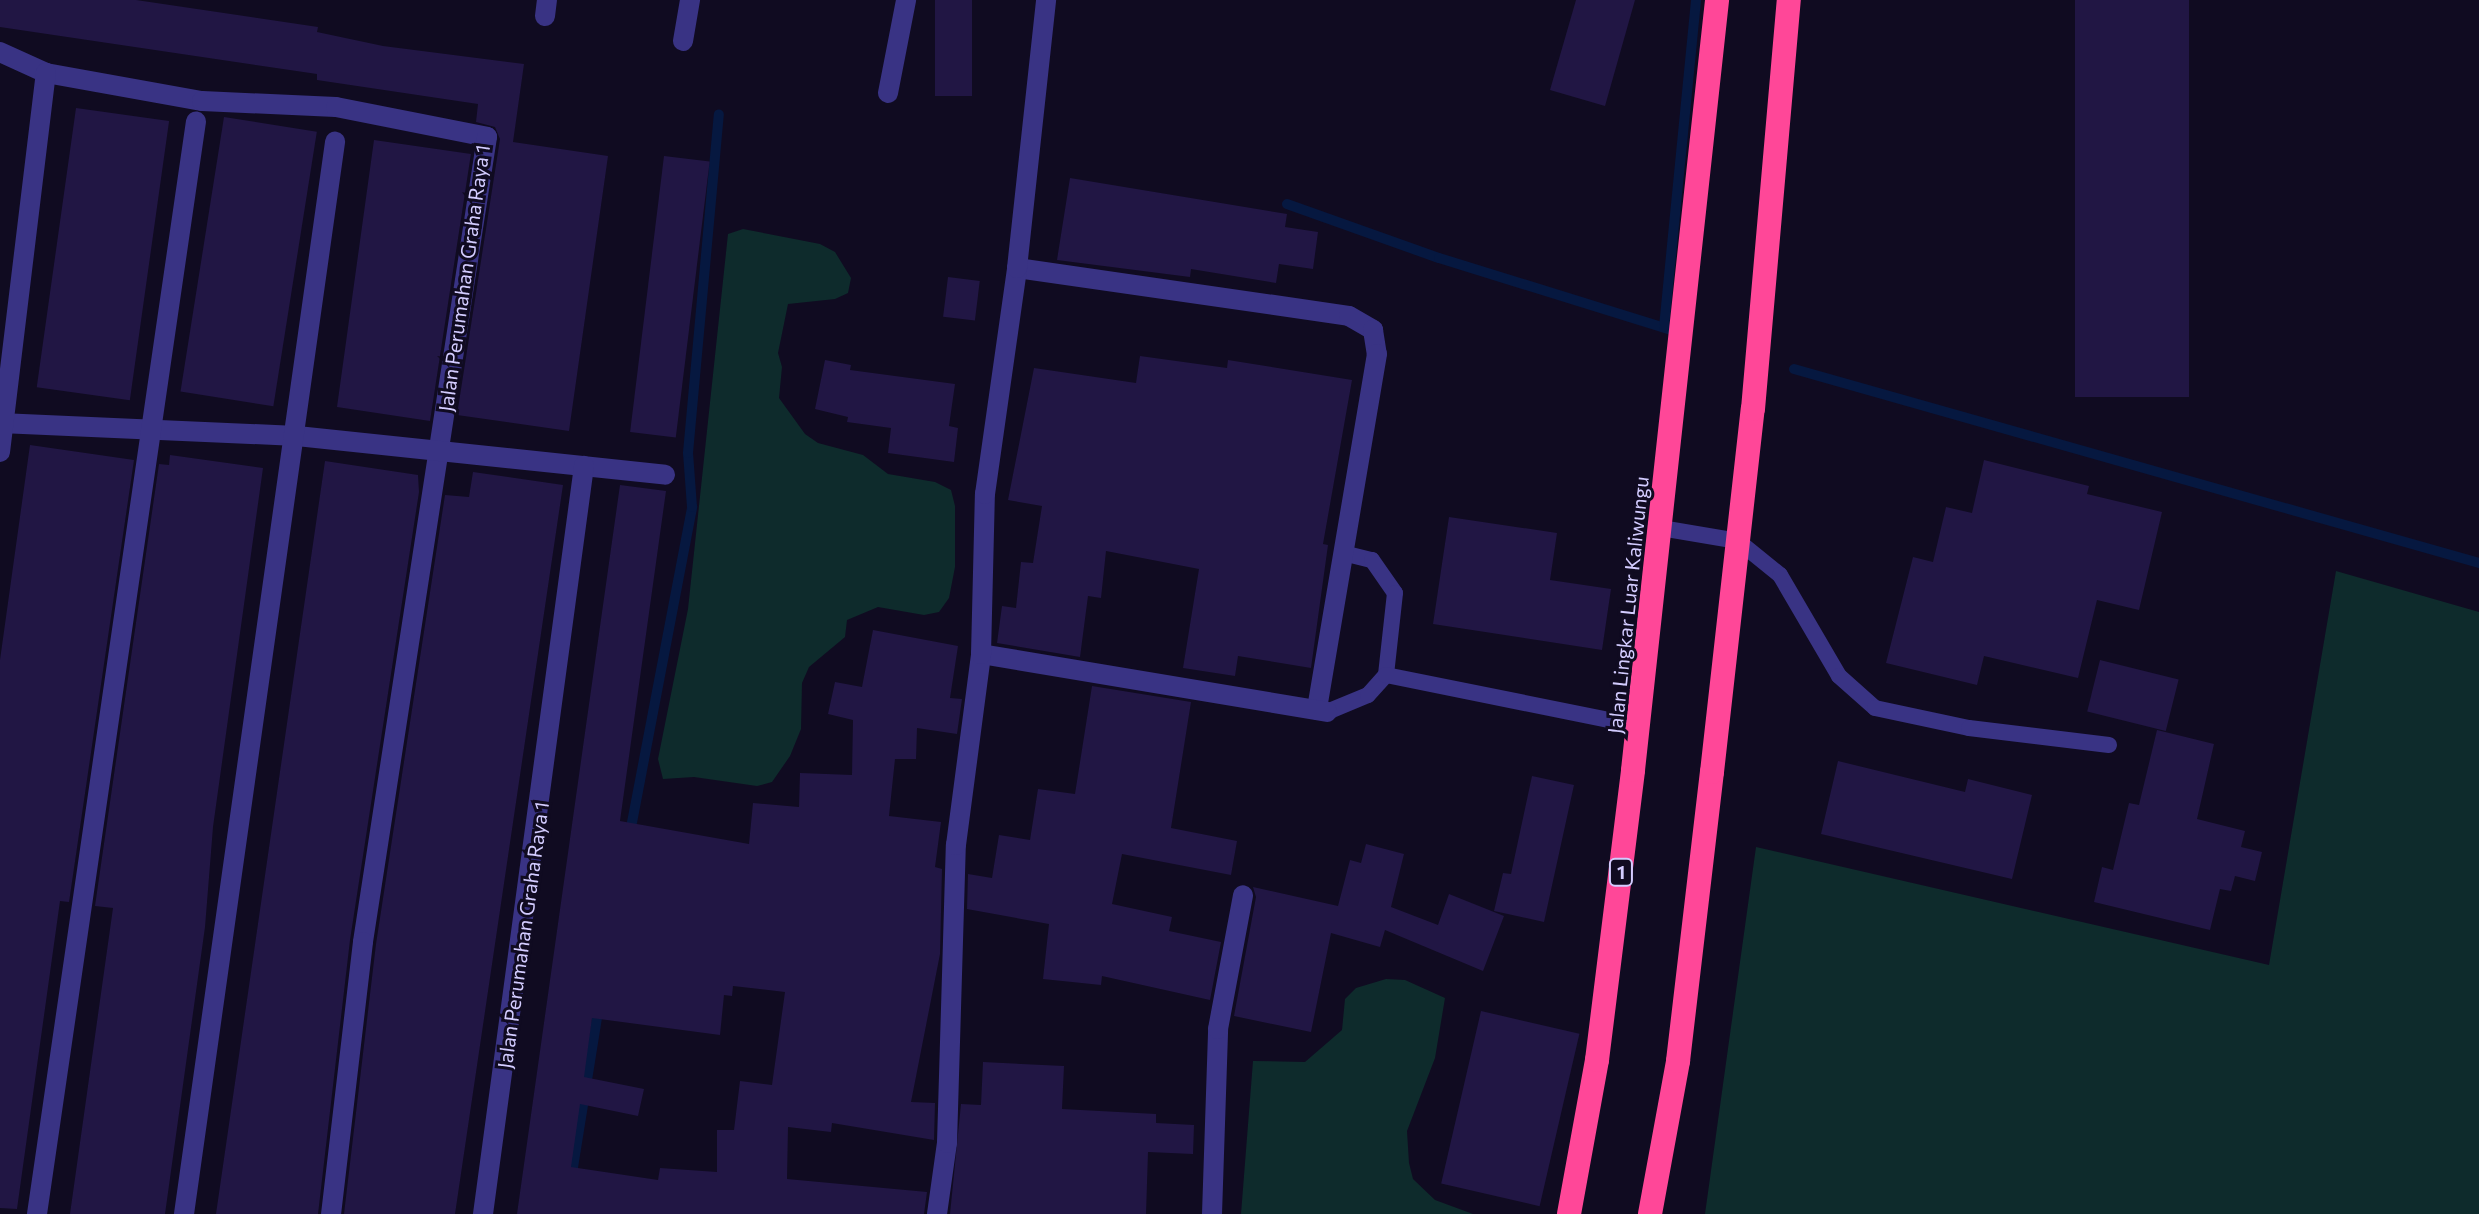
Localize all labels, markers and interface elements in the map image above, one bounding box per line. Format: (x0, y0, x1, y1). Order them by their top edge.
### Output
street label: Jalan Perumahan Graha Raya 1 (433, 143, 495, 413)
street label: Jalan Lingkar Luar Kaliwungu (1603, 475, 1653, 735)
street label: Jalan Perumahan Graha Raya 1 (492, 800, 554, 1070)
road number: 1 (1607, 858, 1635, 886)

